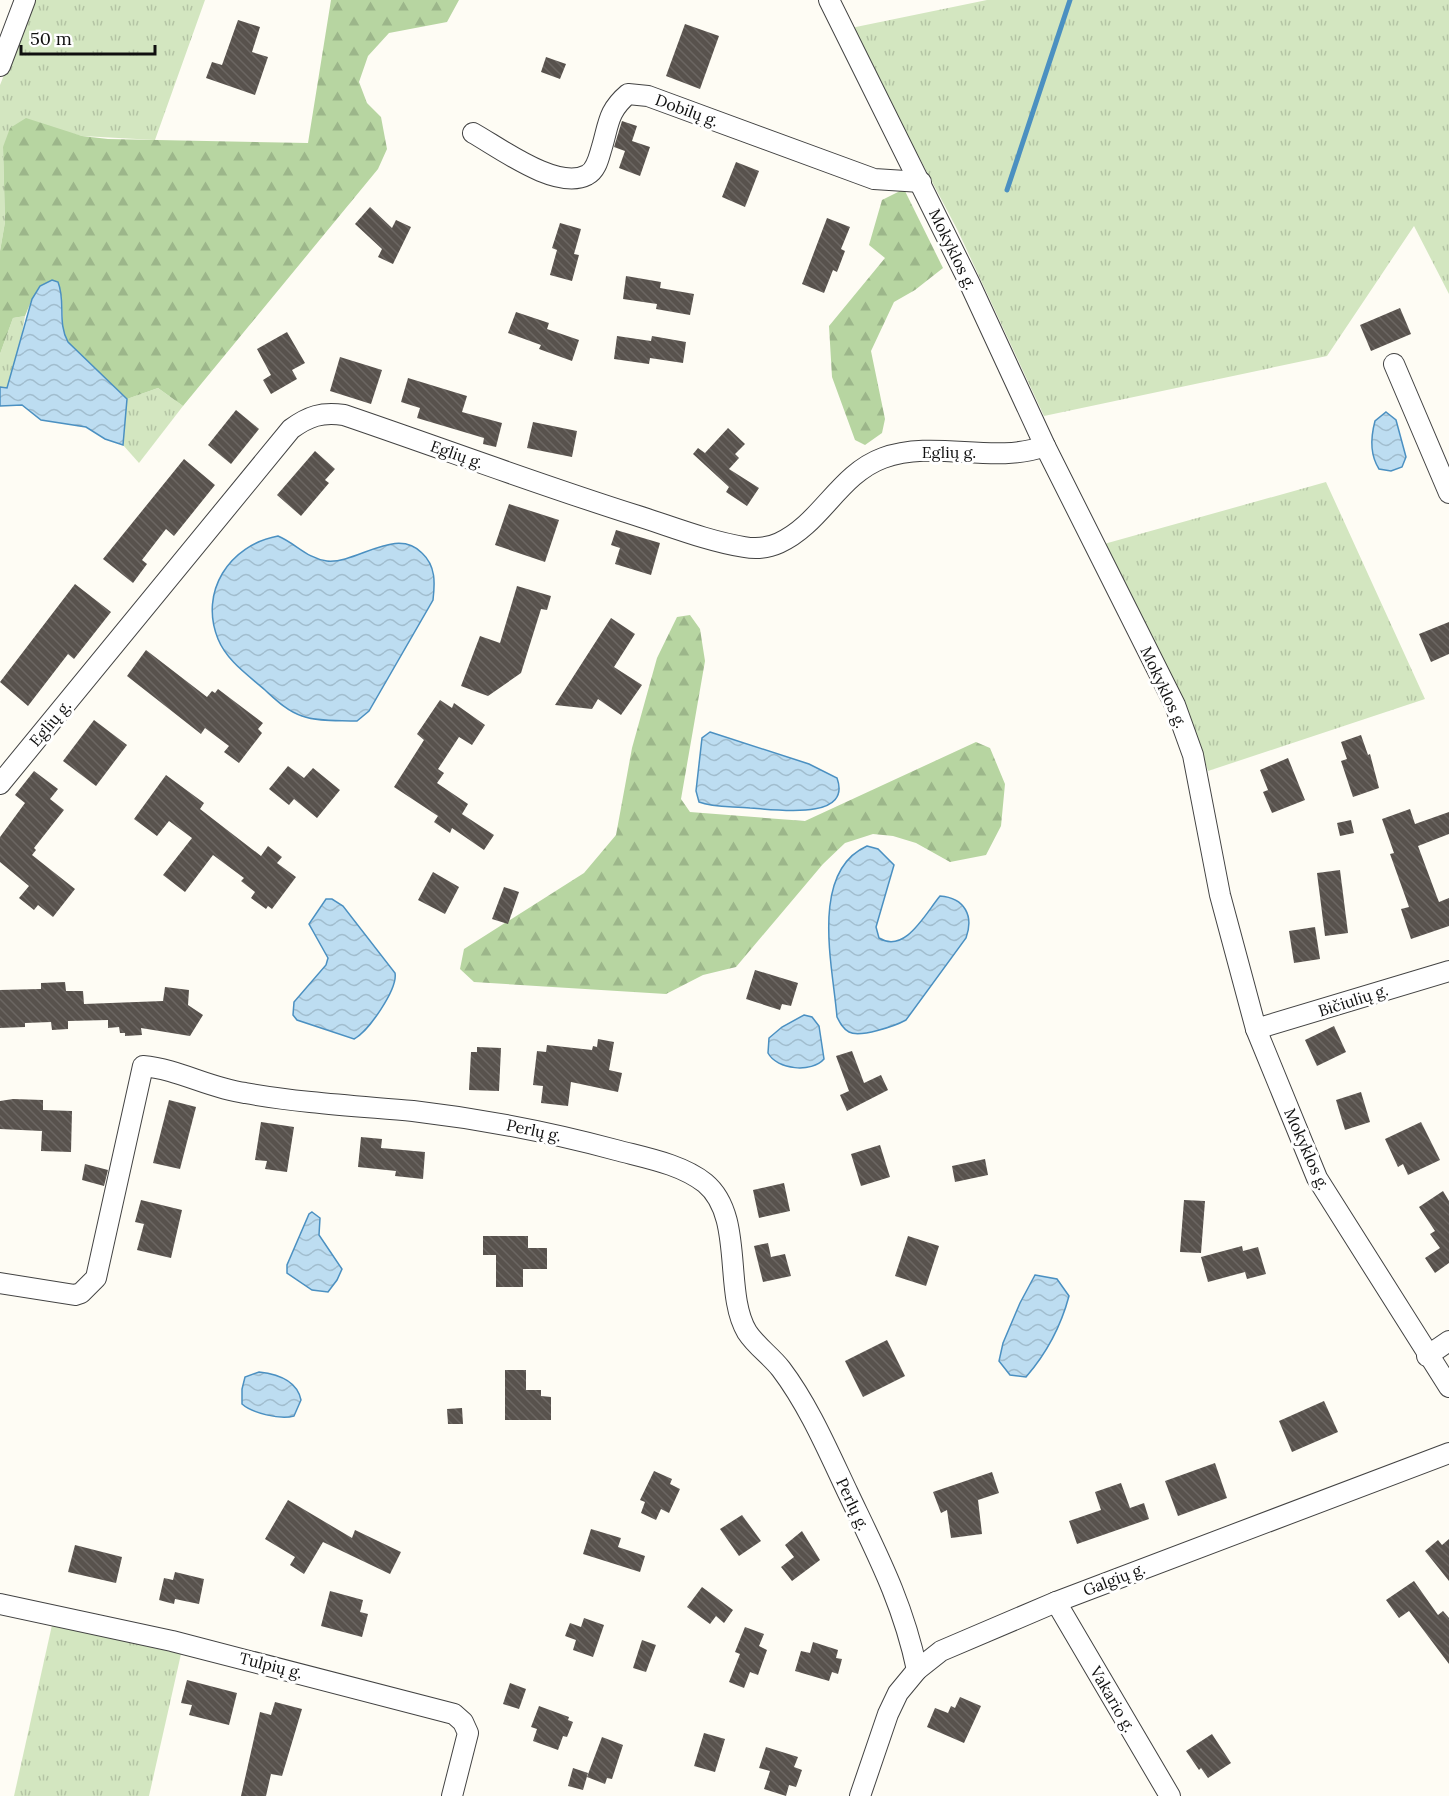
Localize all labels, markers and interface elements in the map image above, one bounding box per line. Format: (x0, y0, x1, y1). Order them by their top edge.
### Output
scale bar (21, 18, 154, 56)
text: 50 m (30, 27, 72, 50)
street label: Dobilų g. (653, 89, 721, 131)
street label: Mokyklos g. (925, 205, 981, 293)
street label: Eglių g. (428, 436, 486, 472)
street label: Eglių g. (922, 442, 976, 462)
street label: Mokyklos g. (1136, 643, 1192, 731)
street label: Eglių g. (25, 696, 75, 750)
street label: Bičiulių g. (1316, 979, 1390, 1021)
street label: Mokyklos g. (1280, 1105, 1334, 1193)
street label: Perlų g. (505, 1114, 563, 1146)
street label: Perlų g. (832, 1474, 874, 1534)
street label: Galgių g. (1080, 1558, 1148, 1600)
street label: Tulpių g. (237, 1647, 305, 1683)
street label: Vakario g. (1086, 1662, 1140, 1736)

